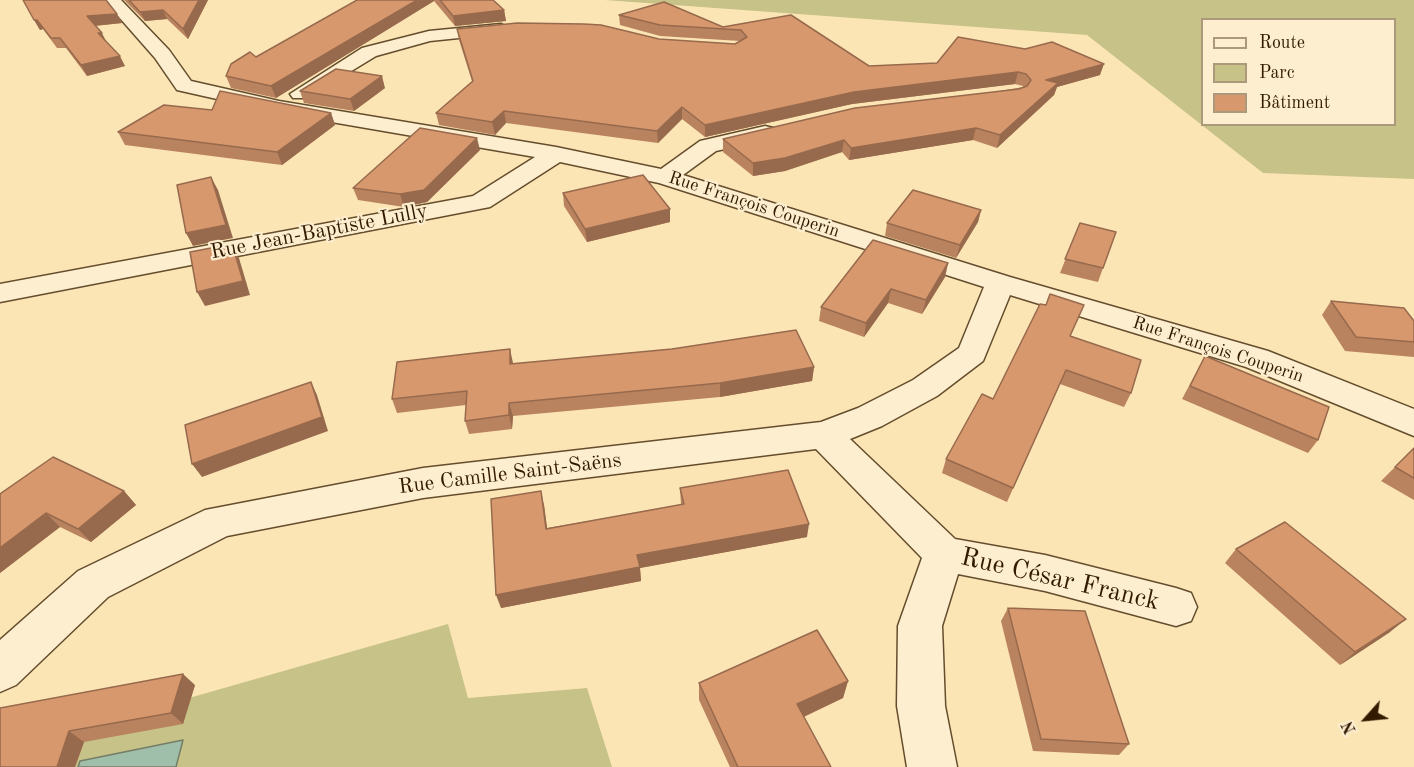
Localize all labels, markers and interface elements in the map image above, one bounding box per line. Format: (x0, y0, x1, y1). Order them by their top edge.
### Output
legend (1201, 18, 1396, 126)
text: Route (1259, 34, 1305, 52)
text: Parc (1259, 64, 1295, 82)
text: Bâtiment (1259, 94, 1330, 112)
street label: Rue François Couperin (666, 167, 842, 243)
street label: Rue Jean-Baptiste Lully (208, 199, 430, 265)
street label: Rue François Couperin (1130, 312, 1306, 388)
street label: Rue Camille Saint-Saëns (397, 448, 623, 500)
street label: Rue César Franck (958, 542, 1162, 618)
north arrow (1336, 689, 1396, 749)
text: N (1340, 718, 1360, 736)

